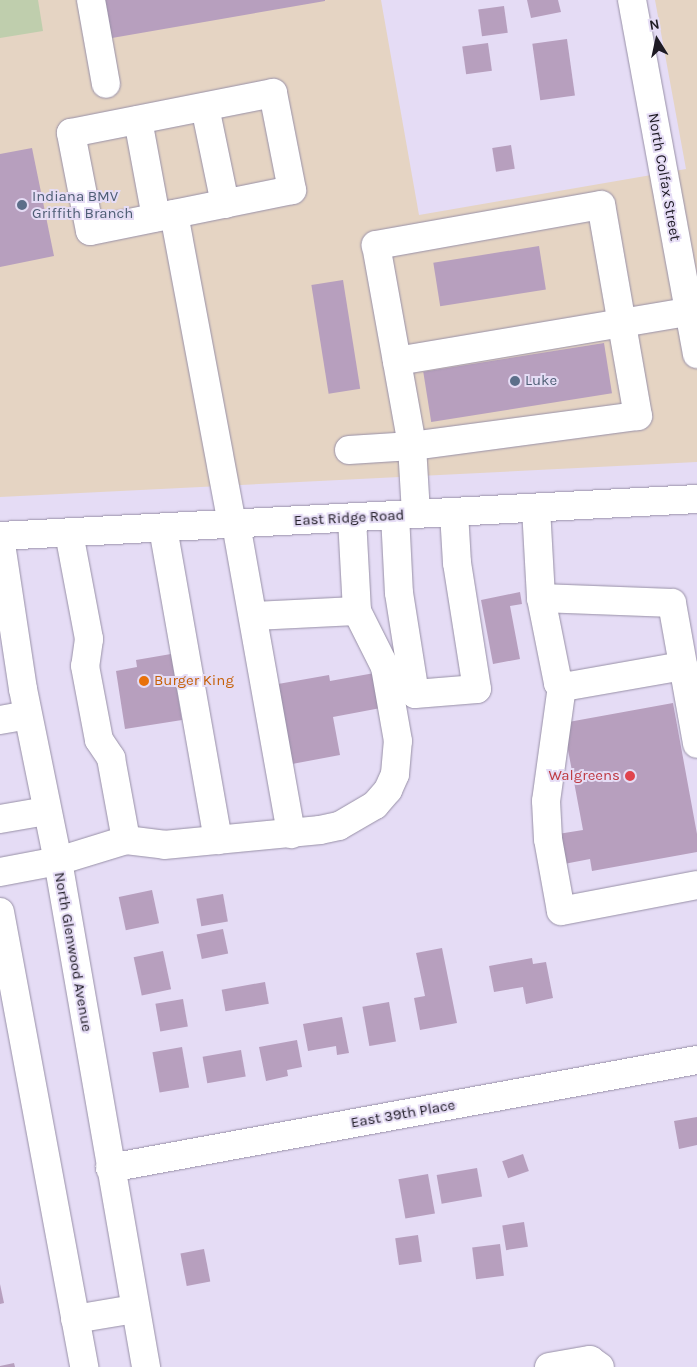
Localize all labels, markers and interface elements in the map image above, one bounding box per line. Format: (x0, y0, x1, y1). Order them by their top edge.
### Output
north arrow (632, 15, 682, 65)
text: N (648, 15, 661, 34)
street label: North Colfax Street (644, 112, 684, 242)
place label: Indiana BMV Griffith Branch (32, 187, 133, 222)
marker: Indiana BMV Griffith Branch (16, 199, 28, 211)
place label: Luke (525, 372, 557, 390)
marker: Luke (509, 375, 521, 387)
street label: East Ridge Road (293, 506, 405, 530)
place label: Burger King (154, 672, 234, 690)
marker: Burger King (138, 675, 150, 687)
place label: Walgreens (548, 767, 620, 785)
marker: Walgreens (624, 770, 636, 782)
street label: North Glenwood Avenue (50, 871, 96, 1033)
street label: East 39th Place (349, 1096, 457, 1132)

